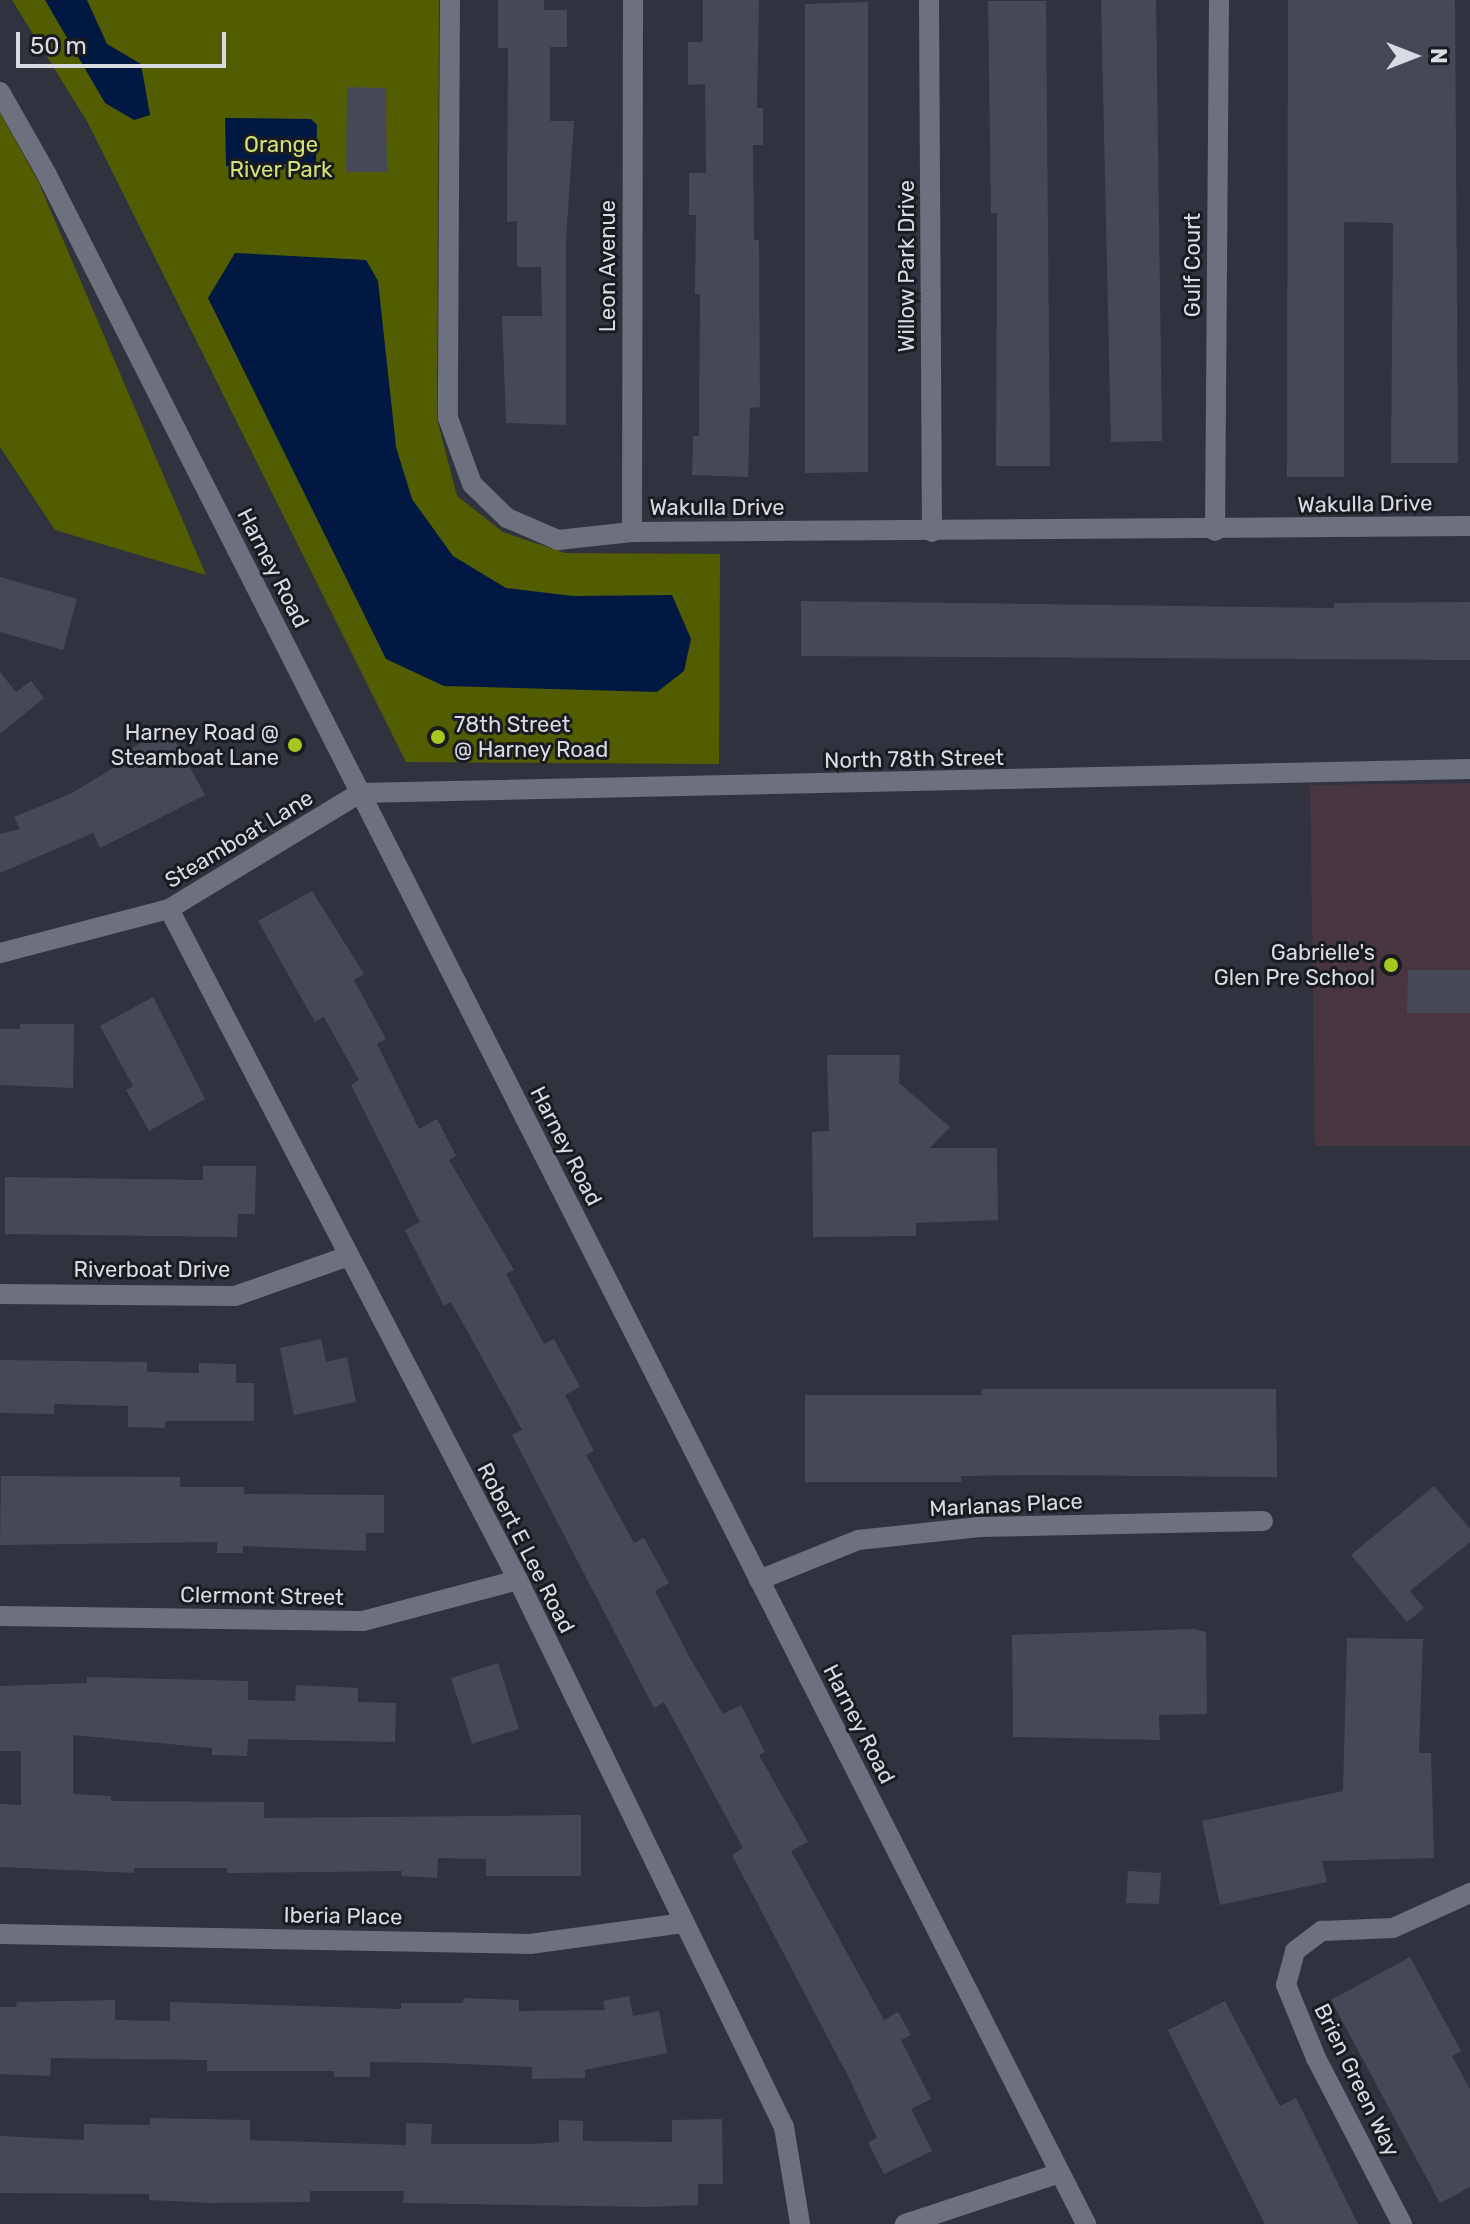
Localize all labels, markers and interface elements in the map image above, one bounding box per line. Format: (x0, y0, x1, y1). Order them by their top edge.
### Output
scale bar (20, 16, 230, 66)
north arrow (1374, 16, 1454, 96)
text: 50 m (30, 32, 87, 60)
text: N (1425, 48, 1452, 64)
park label: Orange River Park (229, 131, 333, 182)
street label: Willow Park Drive (894, 179, 920, 353)
street label: Leon Avenue (595, 200, 621, 332)
street label: Gulf Court (1180, 213, 1206, 317)
street label: Wakulla Drive (1297, 490, 1433, 518)
street label: Wakulla Drive (649, 495, 785, 521)
street label: Harney Road (231, 504, 315, 632)
place label: 78th Street @ Harney Road (454, 711, 609, 762)
place label: Harney Road @ Steamboat Lane (111, 719, 279, 770)
marker: 78th Street @ Harney Road (429, 728, 447, 746)
marker: Harney Road @ Steamboat Lane (286, 736, 304, 754)
street label: North 78th Street (824, 744, 1004, 774)
street label: Steamboat Lane (160, 784, 318, 894)
place label: Gabrielle's Glen Pre School (1214, 939, 1375, 990)
marker: Gabrielle's Glen Pre School (1382, 956, 1400, 974)
street label: Harney Road (524, 1082, 608, 1210)
street label: Riverboat Drive (74, 1257, 230, 1283)
street label: Robert E Lee Road (472, 1458, 580, 1638)
street label: Marlanas Place (929, 1488, 1083, 1522)
street label: Clermont Street (180, 1581, 344, 1611)
street label: Harney Road (817, 1660, 901, 1788)
street label: Iberia Place (283, 1902, 403, 1930)
street label: Brien Green Way (1309, 1999, 1405, 2161)

